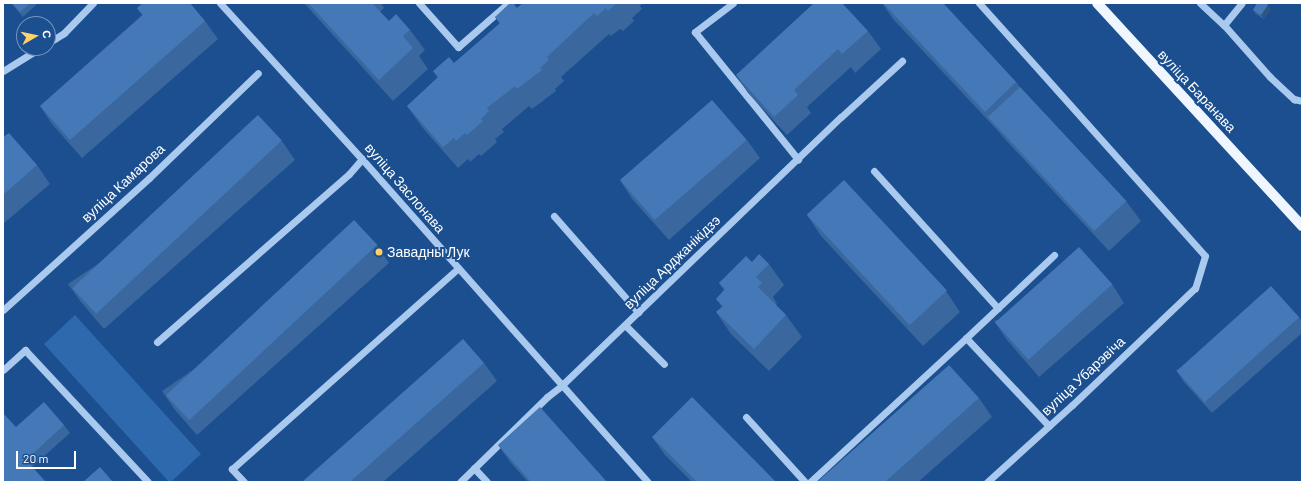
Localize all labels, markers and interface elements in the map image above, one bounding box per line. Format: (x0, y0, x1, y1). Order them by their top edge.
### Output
north arrow (16, 16, 56, 56)
text: С (40, 29, 54, 39)
street label: вуліца Баранава (1154, 46, 1240, 136)
street label: вуліца Камарова (78, 140, 168, 226)
street label: вуліца Заслонава (361, 140, 449, 236)
street label: вуліца Арджанікідзэ (620, 212, 724, 312)
place label: Завадны Лук (387, 244, 470, 260)
marker: Завадны Лук (374, 247, 384, 257)
street label: вуліца Убарэвіча (1038, 333, 1128, 419)
scale bar (18, 443, 78, 469)
text: 20 m (23, 451, 49, 465)

